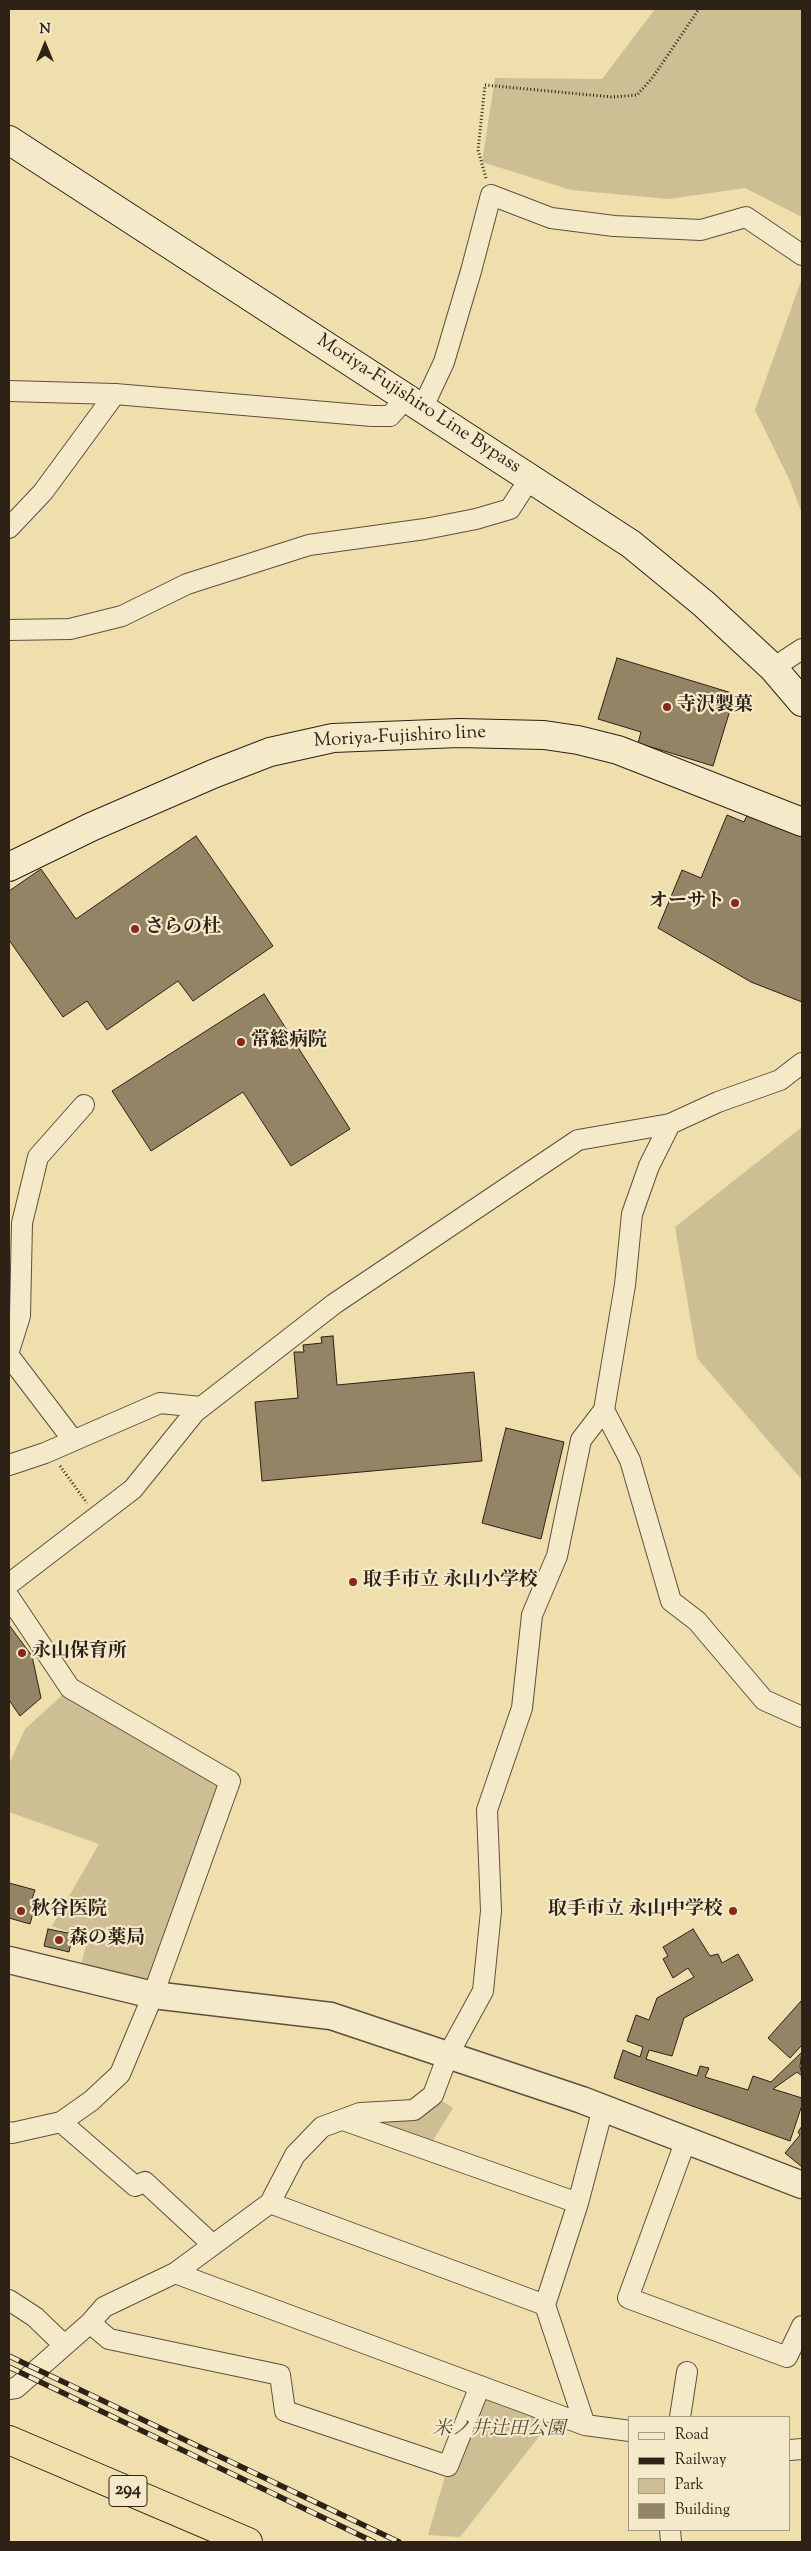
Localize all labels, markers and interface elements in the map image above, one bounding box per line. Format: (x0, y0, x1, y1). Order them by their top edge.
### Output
north arrow (20, 20, 70, 70)
text: N (39, 20, 51, 40)
street label: Moriya-Fujishiro Line Bypass (312, 331, 524, 479)
place label: 寺沢製菓 (677, 696, 753, 718)
marker: 寺沢製菓 (661, 701, 673, 713)
street label: Moriya-Fujishiro line (313, 722, 487, 754)
place label: オーサト (649, 892, 725, 914)
marker: オーサト (729, 897, 741, 909)
place label: さらの杜 (145, 918, 221, 940)
marker: さらの杜 (129, 923, 141, 935)
place label: 常総病院 (251, 1031, 327, 1053)
marker: 常総病院 (235, 1036, 247, 1048)
place label: 取手市立 永山小学校 (363, 1571, 538, 1593)
marker: 取手市立 永山小学校 (347, 1576, 359, 1588)
place label: 永山保育所 (32, 1642, 127, 1664)
marker: 永山保育所 (16, 1647, 28, 1659)
place label: 秋谷医院 (31, 1900, 107, 1922)
place label: 取手市立 永山中学校 (548, 1900, 723, 1922)
marker: 秋谷医院 (15, 1905, 27, 1917)
marker: 取手市立 永山中学校 (727, 1905, 739, 1917)
place label: 森の薬局 (69, 1929, 145, 1951)
marker: 森の薬局 (53, 1934, 65, 1946)
legend (628, 2416, 791, 2531)
park label: 米ノ井辻田公園 (433, 2420, 565, 2442)
text: Road (675, 2425, 709, 2446)
text: Railway (675, 2450, 726, 2471)
text: Park (675, 2475, 704, 2496)
road number: 294 (109, 2476, 147, 2506)
text: Building (675, 2500, 730, 2521)

